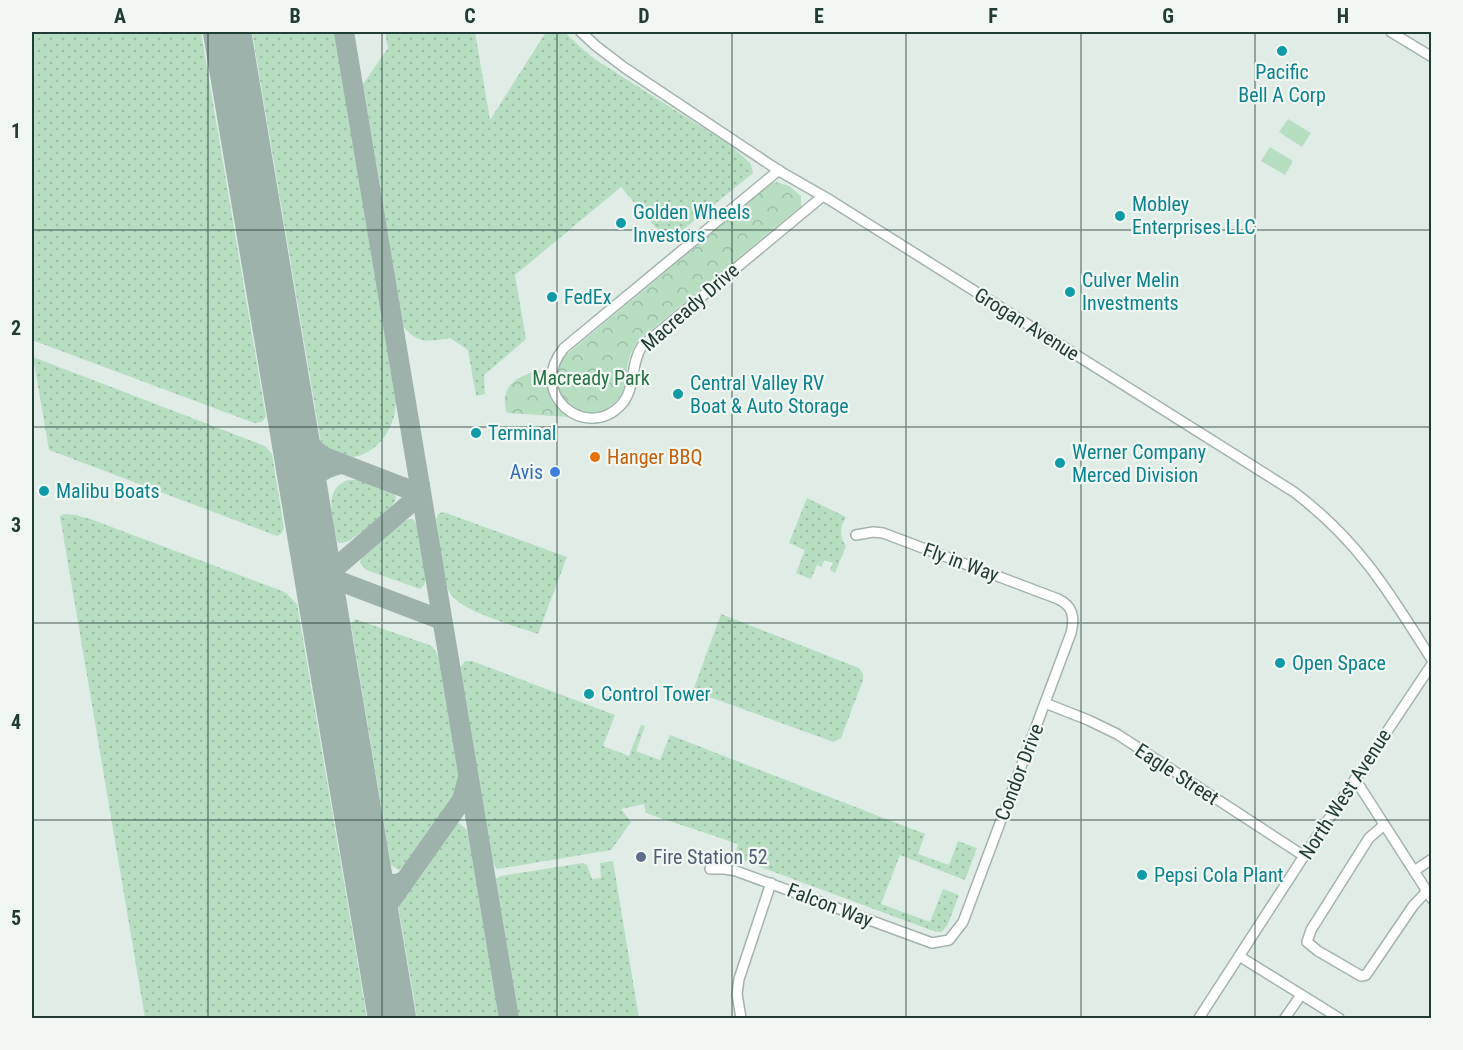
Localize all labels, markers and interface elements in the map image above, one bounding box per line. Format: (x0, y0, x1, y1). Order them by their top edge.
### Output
text: A (114, 4, 126, 28)
text: B (289, 4, 301, 28)
text: C (464, 4, 476, 28)
text: D (638, 4, 650, 28)
text: E (814, 4, 824, 28)
text: F (988, 4, 998, 28)
text: G (1162, 4, 1174, 28)
text: H (1337, 4, 1349, 28)
marker: Pacific Bell A Corp (1275, 44, 1289, 58)
place label: Pacific Bell A Corp (1238, 60, 1326, 107)
text: 1 (11, 119, 21, 143)
place label: Mobley Enterprises LLC (1132, 192, 1256, 239)
place label: Golden Wheels Investors (633, 200, 750, 247)
marker: Mobley Enterprises LLC (1113, 209, 1127, 223)
marker: Golden Wheels Investors (614, 216, 628, 230)
street label: Macready Drive (636, 258, 744, 356)
place label: Culver Melin Investments (1082, 268, 1179, 315)
street label: Grogan Avenue (970, 282, 1084, 366)
place label: FedEx (564, 285, 612, 309)
marker: Culver Melin Investments (1063, 285, 1077, 299)
marker: FedEx (545, 290, 559, 304)
text: 2 (11, 316, 21, 340)
park label: Macready Park (532, 366, 650, 390)
place label: Central Valley RV Boat & Auto Storage (690, 371, 849, 418)
marker: Central Valley RV Boat & Auto Storage (671, 387, 685, 401)
place label: Terminal (488, 421, 556, 445)
marker: Terminal (469, 426, 483, 440)
place label: Werner Company Merced Division (1072, 440, 1206, 487)
place label: Hanger BBQ (607, 445, 702, 469)
marker: Hanger BBQ (588, 450, 602, 464)
marker: Werner Company Merced Division (1053, 456, 1067, 470)
place label: Avis (510, 460, 543, 484)
marker: Avis (548, 465, 562, 479)
place label: Malibu Boats (56, 479, 160, 503)
marker: Malibu Boats (37, 484, 51, 498)
text: 3 (11, 513, 21, 537)
street label: Fly in Way (920, 537, 1002, 587)
place label: Open Space (1292, 651, 1386, 675)
marker: Open Space (1273, 656, 1287, 670)
place label: Control Tower (601, 682, 711, 706)
marker: Control Tower (582, 687, 596, 701)
text: 4 (11, 710, 21, 734)
street label: Condor Drive (990, 720, 1048, 824)
street label: North West Avenue (1294, 724, 1396, 864)
street label: Eagle Street (1131, 738, 1223, 810)
place label: Fire Station 52 (653, 845, 768, 869)
marker: Fire Station 52 (634, 850, 648, 864)
place label: Pepsi Cola Plant (1154, 863, 1284, 887)
marker: Pepsi Cola Plant (1135, 868, 1149, 882)
street label: Falcon Way (784, 878, 876, 932)
text: 5 (11, 906, 21, 930)

